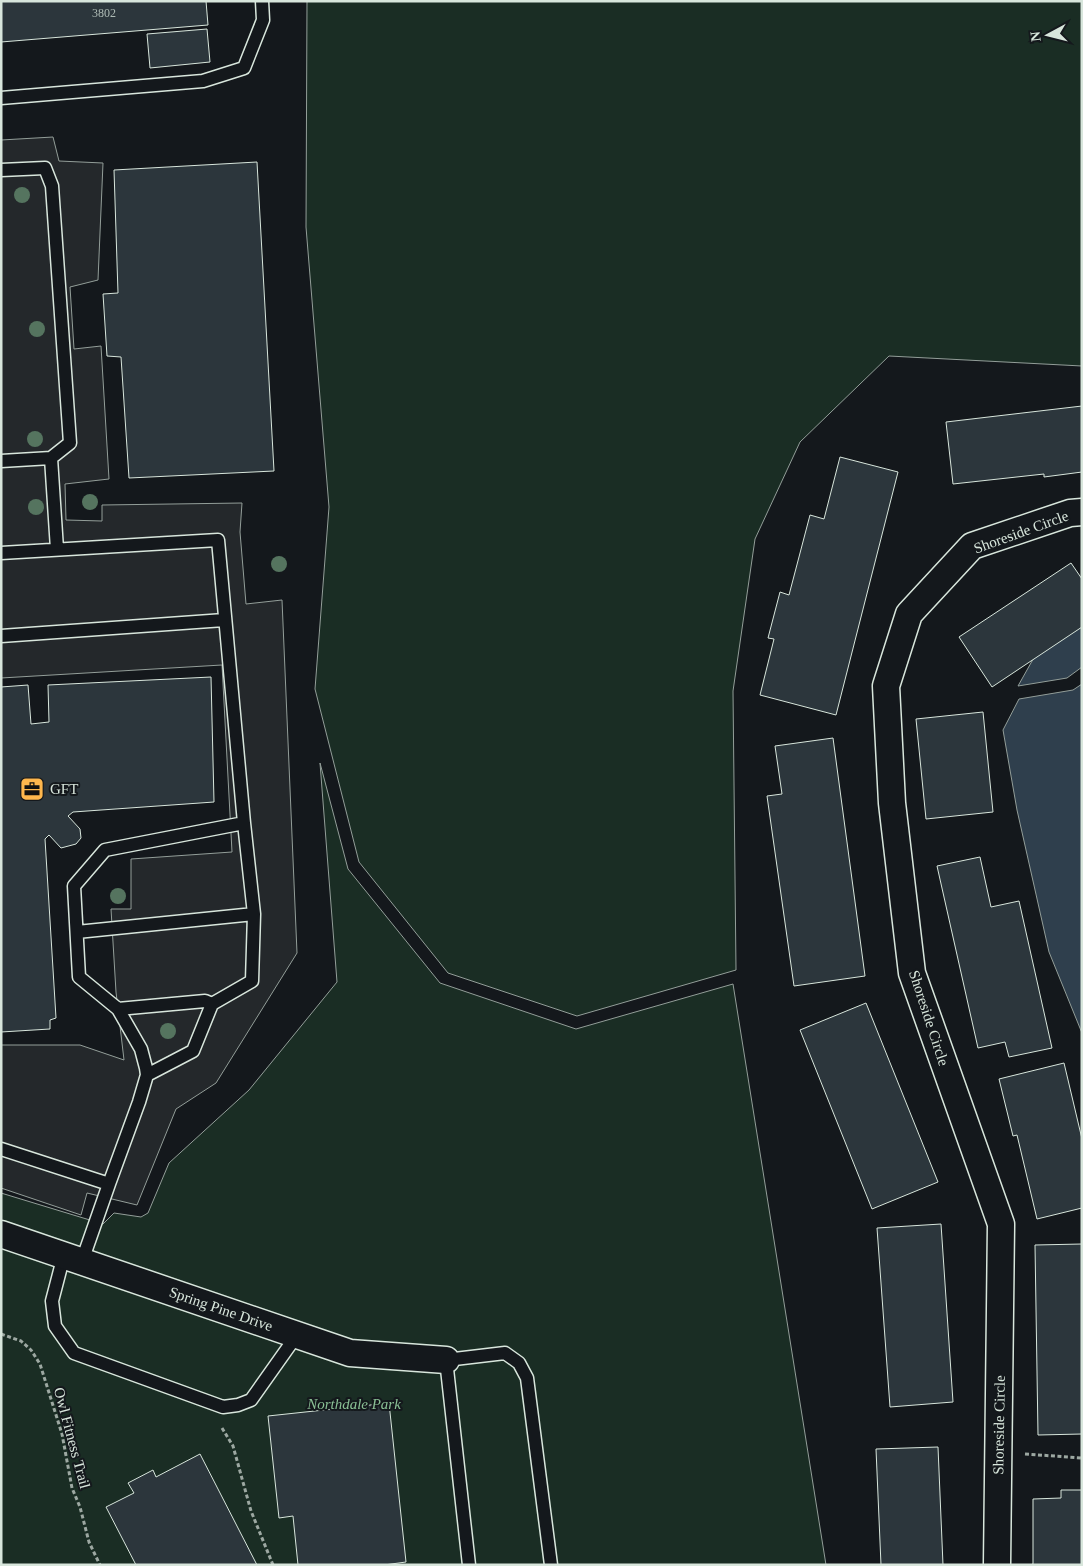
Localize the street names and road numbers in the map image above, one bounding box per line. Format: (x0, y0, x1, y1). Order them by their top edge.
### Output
street label: Shoreside Circle (971, 507, 1071, 557)
street label: Shoreside Circle (906, 968, 952, 1068)
street label: Spring Pine Drive (167, 1284, 275, 1334)
street label: Shoreside Circle (990, 1375, 1008, 1475)
street label: Owl Fitness Trail (51, 1386, 93, 1490)

